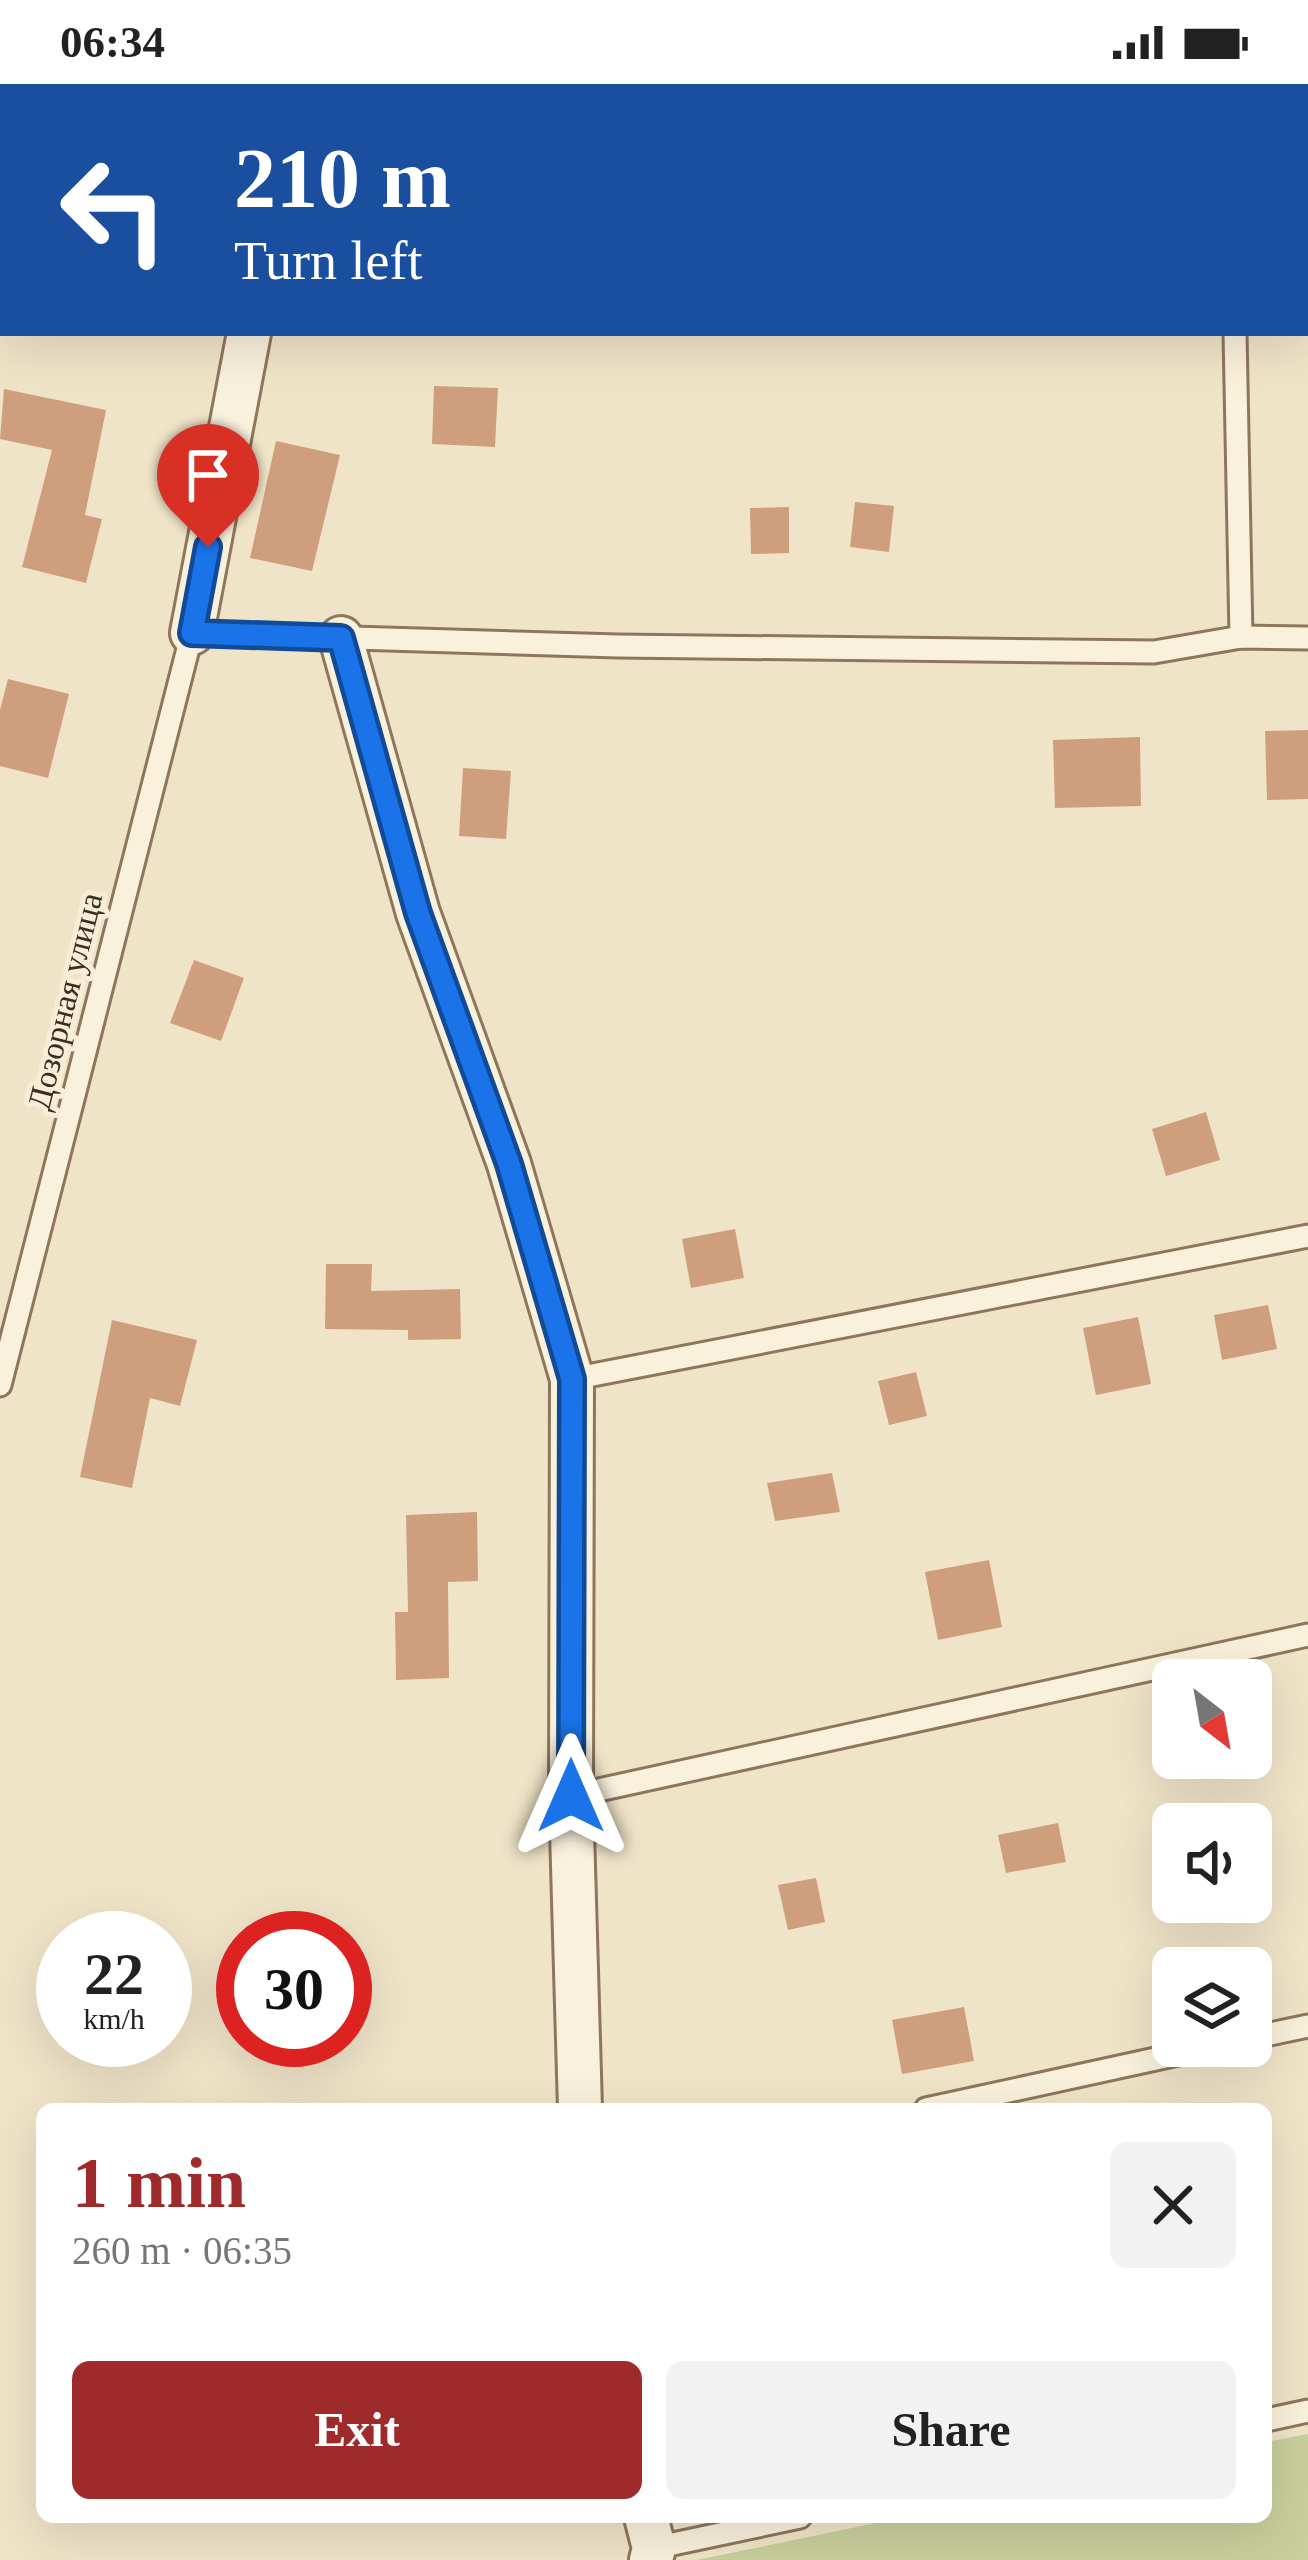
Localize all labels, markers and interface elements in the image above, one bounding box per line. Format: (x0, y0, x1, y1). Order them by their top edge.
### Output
text: 06:34 (60, 17, 165, 67)
icon: left (36, 132, 192, 288)
text: 210 m (234, 132, 451, 225)
text: Turn left (234, 231, 423, 291)
pin (157, 424, 259, 547)
icon: arrive (175, 442, 241, 508)
street label: Дозорная улица (21, 889, 109, 1113)
north arrow (1152, 1659, 1272, 1779)
map controls (1152, 1659, 1272, 2067)
position arrow (508, 1733, 634, 1859)
button: sound (1152, 1803, 1272, 1923)
speed limit sign: 30 (216, 1911, 372, 2067)
text: 22 (84, 1941, 144, 2007)
button: layers (1152, 1947, 1272, 2067)
text: km/h (83, 2002, 145, 2035)
button: close (1110, 2142, 1236, 2268)
text: 1 min (72, 2143, 246, 2223)
text: 260 m · 06:35 (72, 2229, 292, 2272)
button: Exit (72, 2361, 642, 2499)
button: Share (666, 2361, 1236, 2499)

